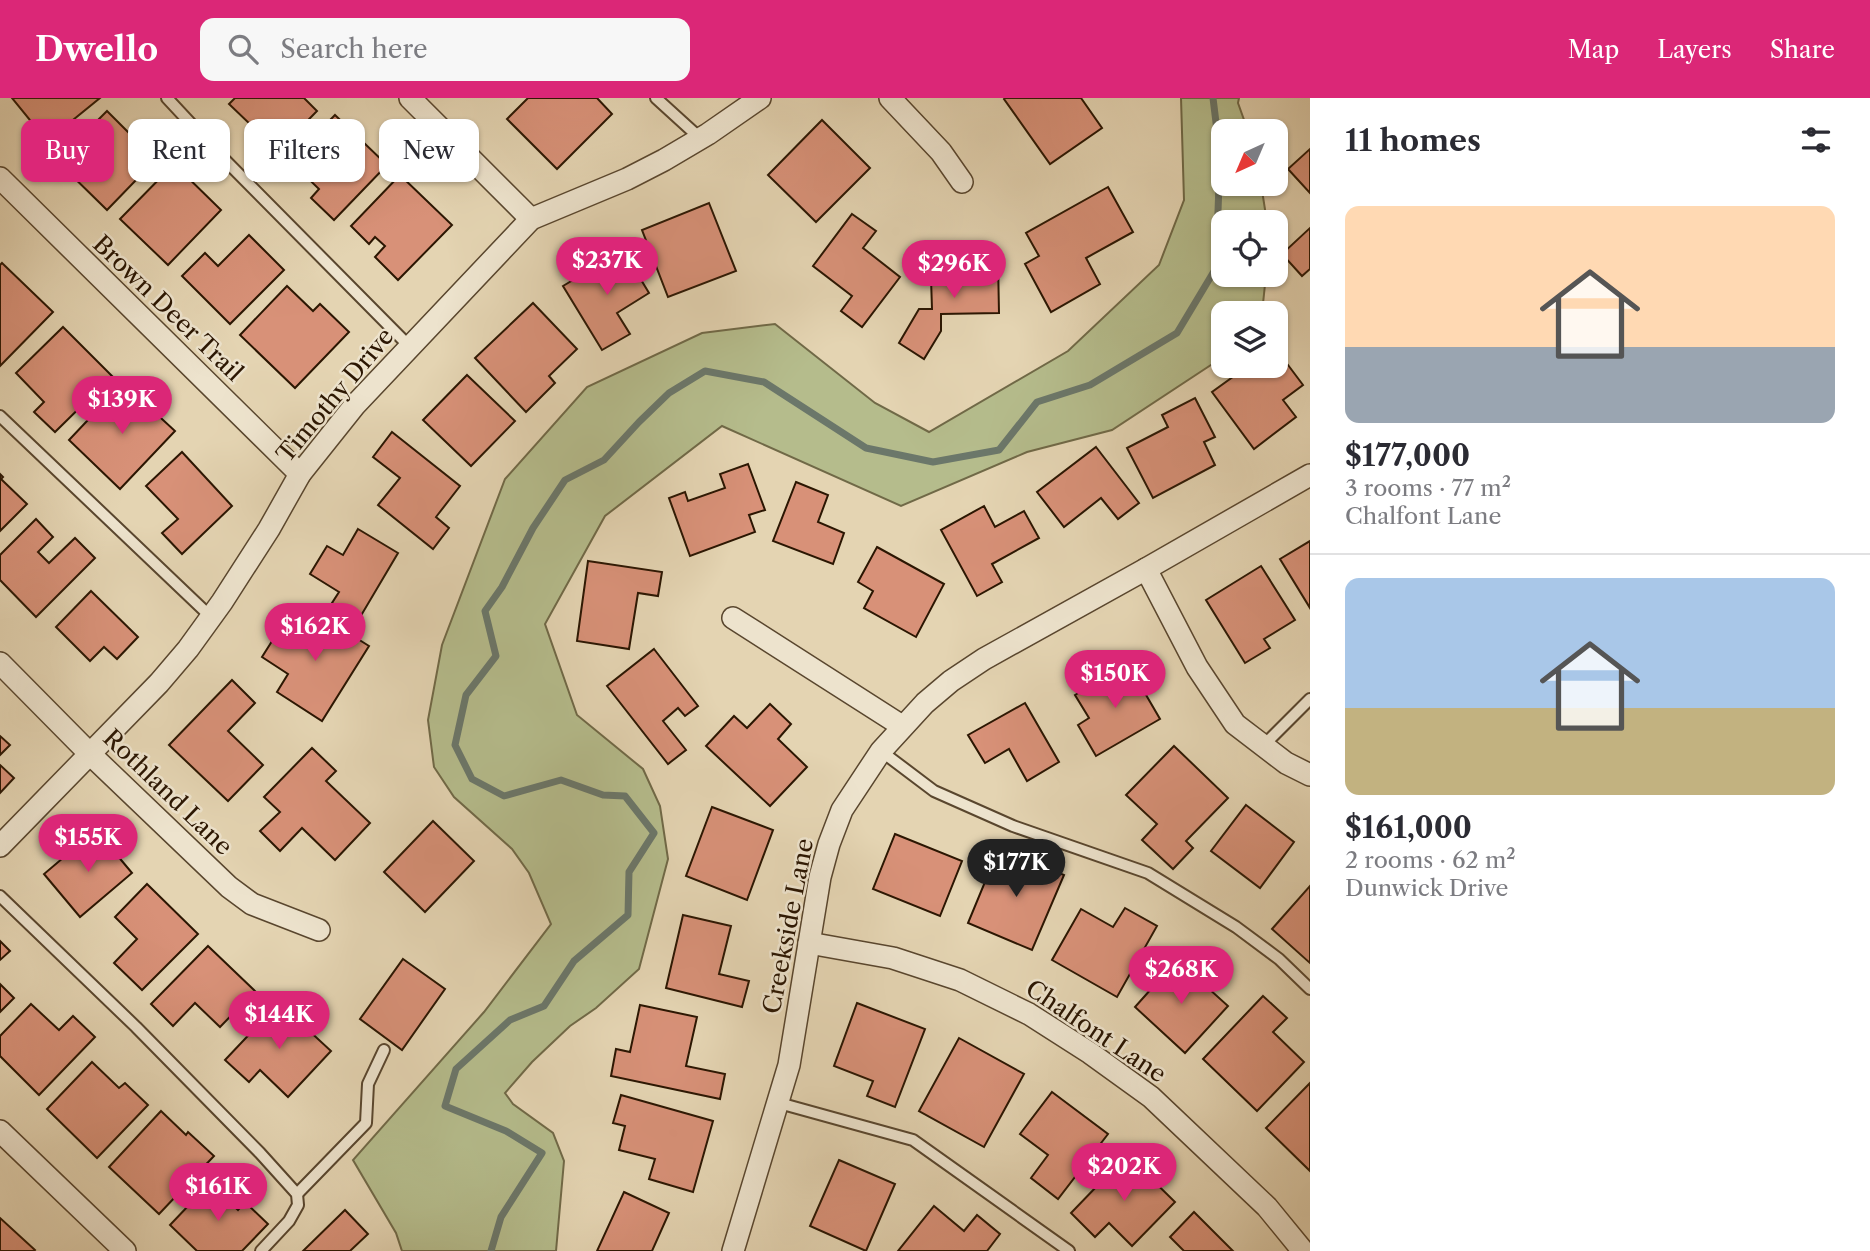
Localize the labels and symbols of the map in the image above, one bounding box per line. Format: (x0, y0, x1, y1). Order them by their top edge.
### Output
north arrow (1211, 119, 1288, 196)
street label: Brown Deer Trail (87, 229, 249, 387)
pin: $237K (558, 238, 656, 297)
pin: $296K (905, 240, 1003, 300)
street label: Timothy Drive (270, 322, 400, 468)
pin: $139K (73, 376, 171, 436)
pin: $162K (266, 603, 364, 663)
pin: $150K (1066, 650, 1164, 710)
street label: Rothland Lane (97, 723, 239, 861)
pin: $155K (39, 814, 137, 874)
street label: Creekside Lane (757, 836, 819, 1016)
pin: $177K (967, 840, 1065, 899)
pin: $268K (1132, 946, 1230, 1006)
street label: Chalfont Lane (1020, 973, 1172, 1089)
pin: $144K (230, 992, 328, 1051)
pin: $202K (1075, 1144, 1173, 1203)
pin: $161K (169, 1164, 267, 1223)

